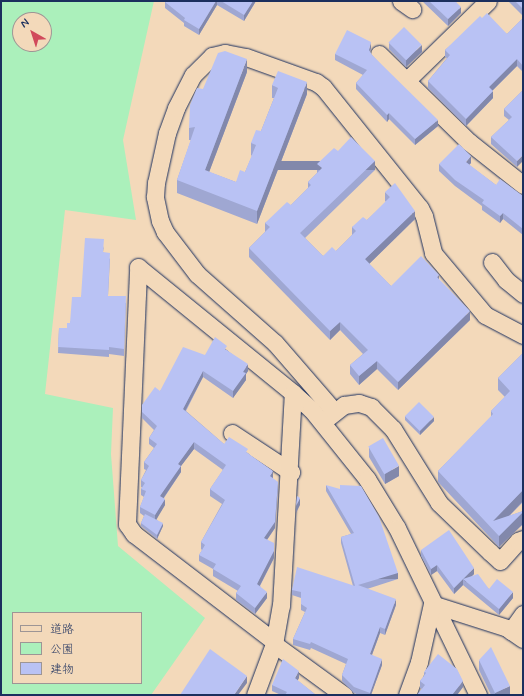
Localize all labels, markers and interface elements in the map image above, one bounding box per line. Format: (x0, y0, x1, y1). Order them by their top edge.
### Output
north arrow (12, 12, 52, 52)
text: N (18, 16, 32, 31)
legend (12, 612, 142, 684)
text: 道路 (50, 622, 74, 638)
text: 公園 (50, 642, 74, 658)
text: 建物 (50, 662, 74, 678)

